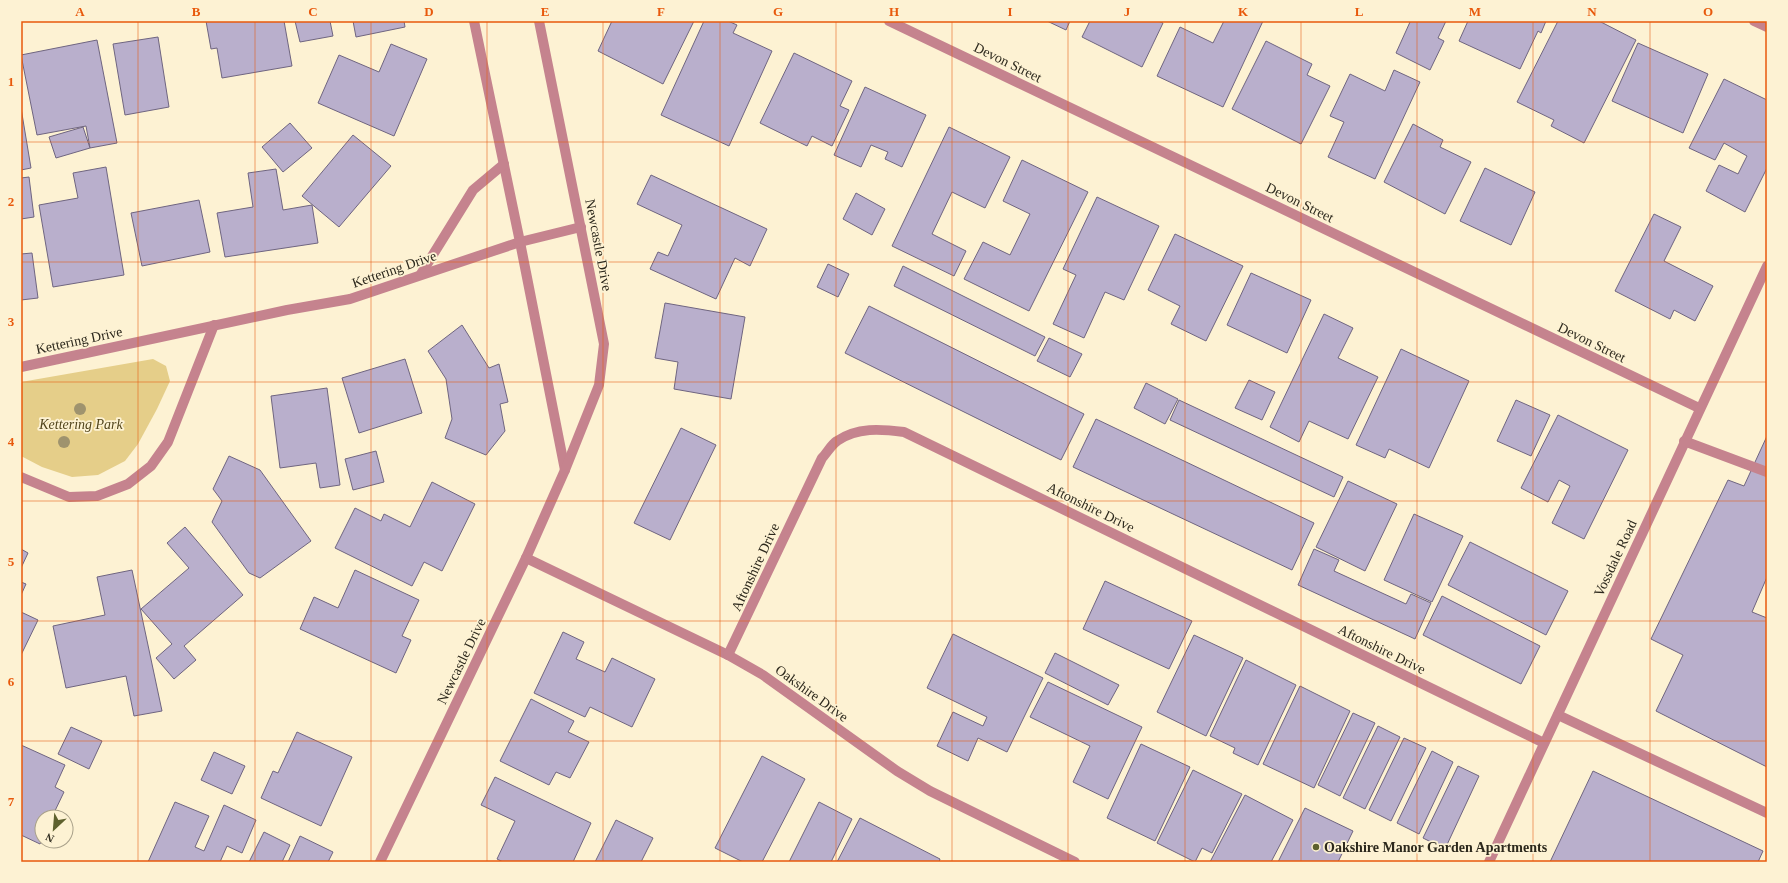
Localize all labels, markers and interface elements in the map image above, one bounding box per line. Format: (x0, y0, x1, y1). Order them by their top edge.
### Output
text: A (75, 4, 85, 19)
text: B (192, 4, 201, 19)
text: C (308, 4, 318, 19)
text: D (424, 4, 434, 19)
text: E (541, 4, 549, 19)
text: F (657, 4, 665, 19)
text: G (773, 4, 783, 19)
text: H (889, 4, 899, 19)
text: I (1007, 4, 1013, 19)
text: J (1124, 4, 1131, 19)
text: K (1238, 4, 1249, 19)
text: L (1355, 4, 1364, 19)
text: M (1469, 4, 1481, 19)
text: N (1587, 4, 1597, 19)
text: O (1703, 4, 1713, 19)
street label: Devon Street (971, 40, 1044, 85)
text: 1 (8, 74, 14, 89)
street label: Devon Street (1263, 180, 1336, 225)
text: 2 (8, 194, 14, 209)
street label: Newcastle Drive (582, 198, 615, 293)
street label: Kettering Drive (350, 248, 438, 291)
text: 3 (8, 314, 15, 329)
street label: Devon Street (1555, 320, 1628, 365)
street label: Kettering Drive (34, 324, 124, 357)
park label: Kettering Park (38, 417, 124, 432)
text: 4 (8, 434, 15, 449)
street label: Aftonshire Drive (1045, 480, 1137, 535)
street label: Vossdale Road (1591, 518, 1640, 599)
street label: Aftonshire Drive (729, 521, 782, 614)
text: 5 (8, 554, 15, 569)
street label: Newcastle Drive (434, 616, 489, 707)
street label: Aftonshire Drive (1336, 622, 1428, 677)
street label: Oakshire Drive (773, 662, 851, 725)
text: 6 (8, 674, 15, 689)
text: 7 (8, 794, 15, 809)
north arrow (34, 809, 74, 849)
text: N (43, 831, 56, 845)
place label: Oakshire Manor Garden Apartments (1324, 840, 1548, 855)
marker: Oakshire Manor Garden Apartments (1311, 842, 1321, 852)

